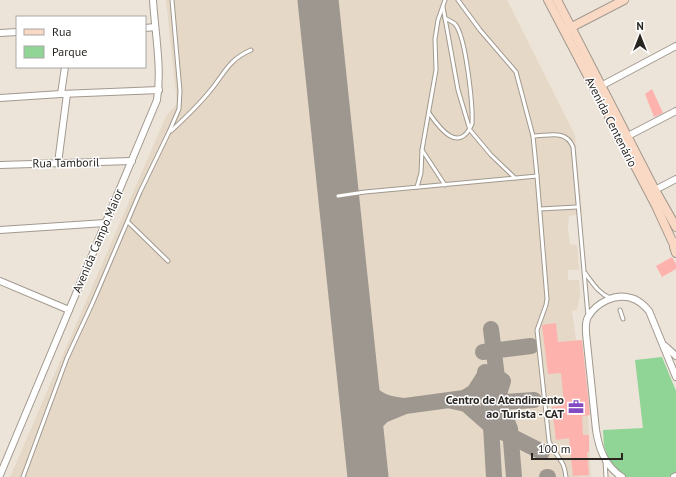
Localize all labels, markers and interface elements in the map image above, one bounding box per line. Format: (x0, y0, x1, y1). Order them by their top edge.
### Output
legend (16, 16, 146, 68)
north arrow (620, 16, 660, 56)
text: N (636, 19, 644, 33)
text: Rua (52, 24, 71, 39)
text: Parque (52, 44, 87, 59)
street label: Avenida Centenário (582, 74, 641, 169)
street label: Rua Tamboril (32, 154, 100, 171)
street label: Avenida Campo Maior (69, 187, 126, 295)
place label: Centro de Atendimento ao Turista - CAT (446, 392, 565, 421)
office icon: Centro de Atendimento ao Turista - CAT (567, 398, 585, 416)
scale bar (532, 435, 622, 461)
text: 100 m (538, 441, 571, 456)

